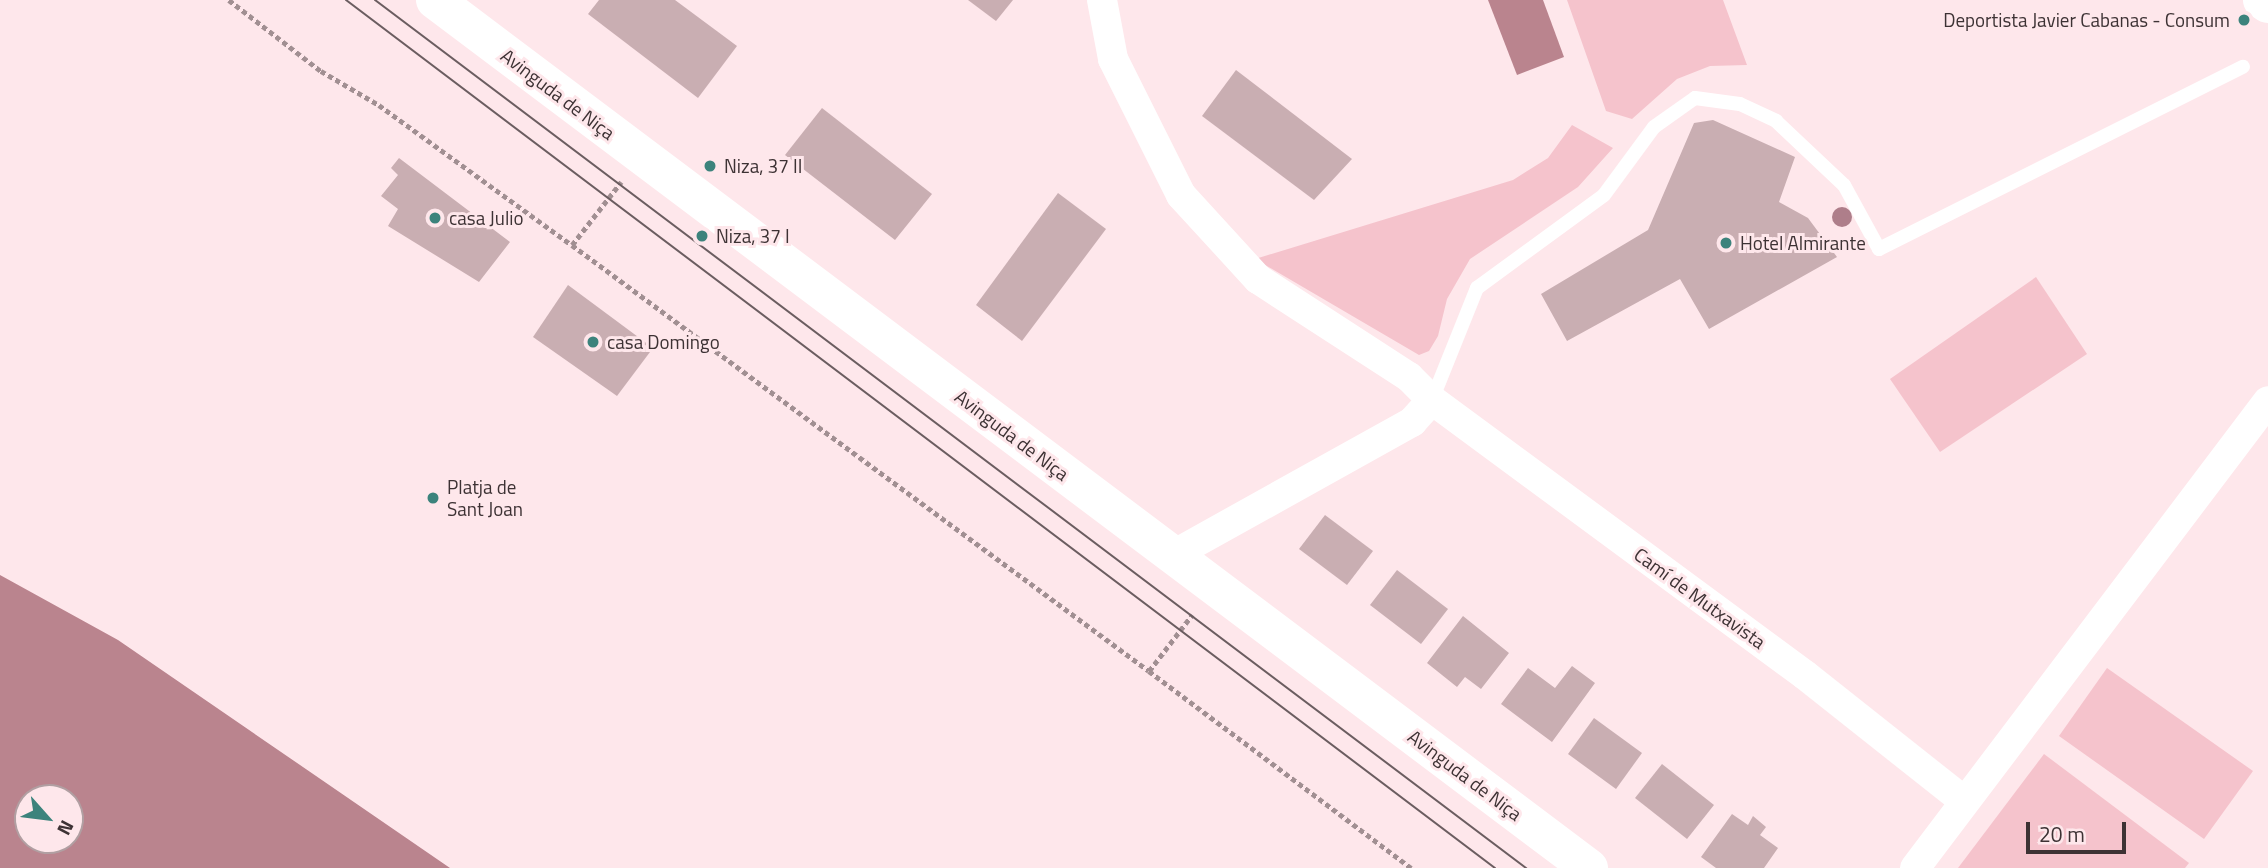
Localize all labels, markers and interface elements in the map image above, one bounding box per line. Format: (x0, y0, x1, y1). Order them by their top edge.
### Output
place label: Deportista Javier Cabanas - Consum (1943, 9, 2230, 31)
marker: Deportista Javier Cabanas - Consum (2236, 12, 2252, 28)
street label: Avinguda de Niça (497, 44, 619, 144)
place label: Niza, 37 II (724, 155, 802, 177)
marker: Niza, 37 II (702, 158, 718, 174)
place label: casa Julio (449, 207, 523, 229)
marker: casa Julio (427, 210, 443, 226)
place label: Niza, 37 I (716, 225, 790, 247)
marker: Niza, 37 I (694, 228, 710, 244)
place label: Hotel Almirante (1740, 232, 1866, 254)
marker: Hotel Almirante (1718, 235, 1734, 251)
place label: casa Domingo (607, 331, 720, 353)
marker: casa Domingo (585, 334, 601, 350)
street label: Avinguda de Niça (951, 385, 1073, 485)
place label: Platja de Sant Joan (447, 476, 523, 520)
marker: Platja de Sant Joan (425, 490, 441, 506)
street label: Camí de Mutxavista (1630, 543, 1770, 653)
street label: Avinguda de Niça (1404, 725, 1526, 825)
north arrow (14, 784, 84, 854)
scale bar (2030, 808, 2130, 852)
text: N (50, 816, 82, 841)
text: 20 m (2039, 818, 2085, 850)

